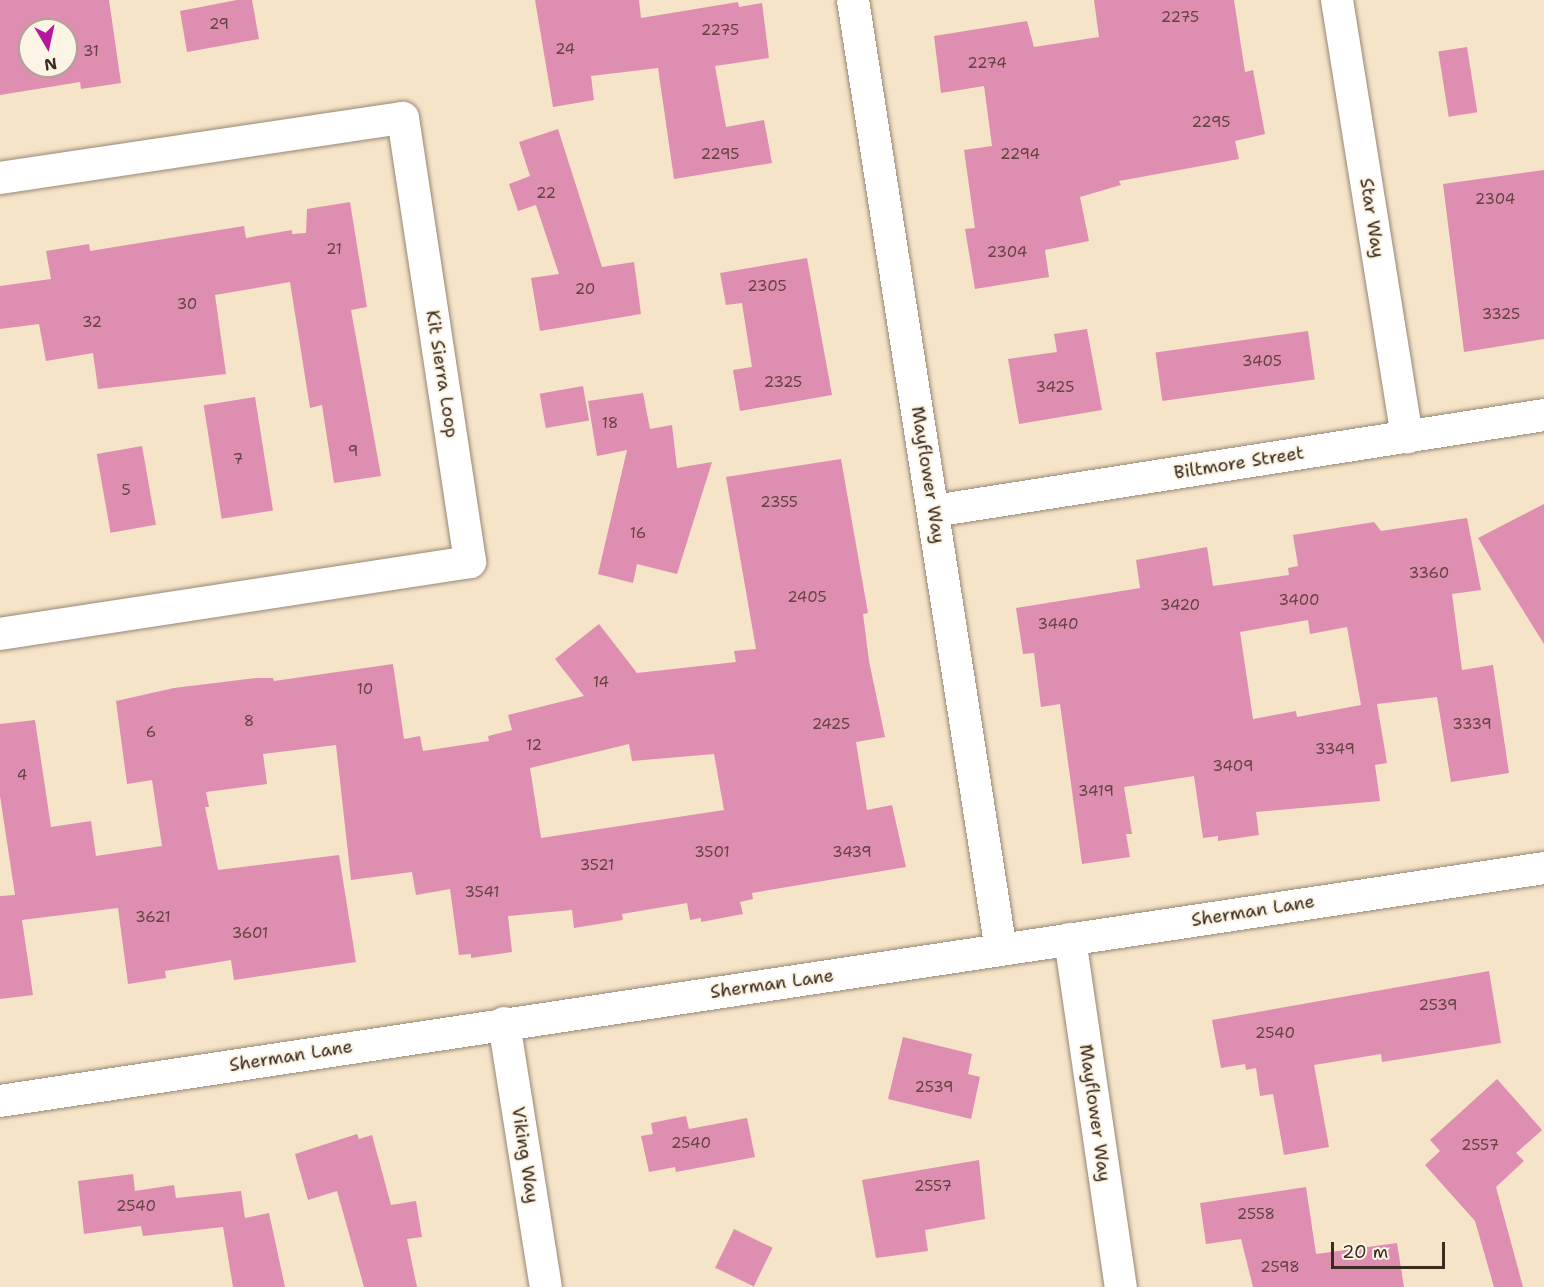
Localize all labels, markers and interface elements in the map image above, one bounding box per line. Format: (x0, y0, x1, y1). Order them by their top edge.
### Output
house number: 2275 (1161, 9, 1199, 27)
house number: 29 (209, 16, 229, 34)
north arrow (18, 18, 78, 78)
house number: 2275 (701, 22, 739, 40)
house number: 24 (555, 41, 575, 59)
house number: 31 (83, 43, 99, 61)
text: N (43, 53, 58, 76)
house number: 2274 (967, 55, 1007, 73)
house number: 2295 (1192, 114, 1230, 132)
house number: 2295 (701, 146, 739, 164)
house number: 2294 (1000, 146, 1040, 164)
street label: Star Way (1355, 176, 1389, 260)
house number: 22 (536, 185, 556, 203)
house number: 2304 (1475, 191, 1515, 209)
house number: 21 (326, 241, 342, 259)
house number: 2304 (987, 244, 1027, 262)
house number: 2305 (747, 278, 787, 296)
house number: 20 (575, 281, 595, 299)
house number: 30 (177, 296, 197, 314)
house number: 3325 (1482, 306, 1520, 324)
street label: Kit Sierra Loop (421, 309, 463, 439)
house number: 32 (82, 314, 102, 332)
house number: 3405 (1242, 353, 1282, 371)
house number: 2325 (764, 374, 802, 392)
house number: 3425 (1036, 379, 1074, 397)
street label: Mayflower Way (906, 405, 950, 545)
house number: 18 (602, 415, 618, 433)
street label: Biltmore Street (1172, 442, 1306, 484)
house number: 9 (348, 443, 358, 461)
house number: 7 (233, 451, 243, 469)
house number: 5 (121, 482, 131, 500)
house number: 2355 (760, 494, 798, 512)
house number: 16 (630, 525, 646, 543)
house number: 3360 (1409, 565, 1449, 583)
house number: 2405 (787, 589, 827, 607)
house number: 3400 (1278, 592, 1320, 610)
house number: 3420 (1160, 597, 1200, 615)
house number: 3440 (1038, 616, 1078, 634)
house number: 14 (593, 674, 609, 692)
house number: 10 (357, 681, 373, 699)
house number: 8 (244, 713, 254, 731)
house number: 2425 (812, 716, 850, 734)
house number: 3339 (1452, 716, 1492, 734)
house number: 6 (146, 724, 156, 742)
house number: 12 (526, 737, 542, 755)
house number: 3349 (1315, 741, 1355, 759)
house number: 3409 (1213, 758, 1253, 776)
house number: 4 (17, 767, 27, 785)
house number: 3419 (1078, 783, 1114, 801)
house number: 3501 (694, 844, 730, 862)
house number: 3439 (832, 844, 872, 862)
house number: 3521 (580, 857, 614, 875)
house number: 3541 (465, 884, 499, 902)
street label: Sherman Lane (1190, 891, 1316, 931)
house number: 3621 (135, 909, 171, 927)
house number: 3601 (232, 925, 268, 943)
street label: Sherman Lane (709, 965, 835, 1003)
house number: 2539 (1419, 997, 1457, 1015)
house number: 2540 (1255, 1025, 1295, 1043)
street label: Sherman Lane (228, 1036, 354, 1076)
street label: Mayflower Way (1075, 1043, 1115, 1183)
house number: 2539 (915, 1079, 953, 1097)
street label: Viking Way (507, 1105, 543, 1205)
house number: 2540 (671, 1135, 711, 1153)
house number: 2557 (1461, 1137, 1499, 1155)
house number: 2557 (914, 1178, 952, 1196)
house number: 2540 (116, 1198, 156, 1216)
house number: 2558 (1237, 1206, 1275, 1224)
scale bar (1334, 1230, 1448, 1268)
text: 20 m (1342, 1240, 1388, 1264)
house number: 2598 (1260, 1259, 1300, 1277)

